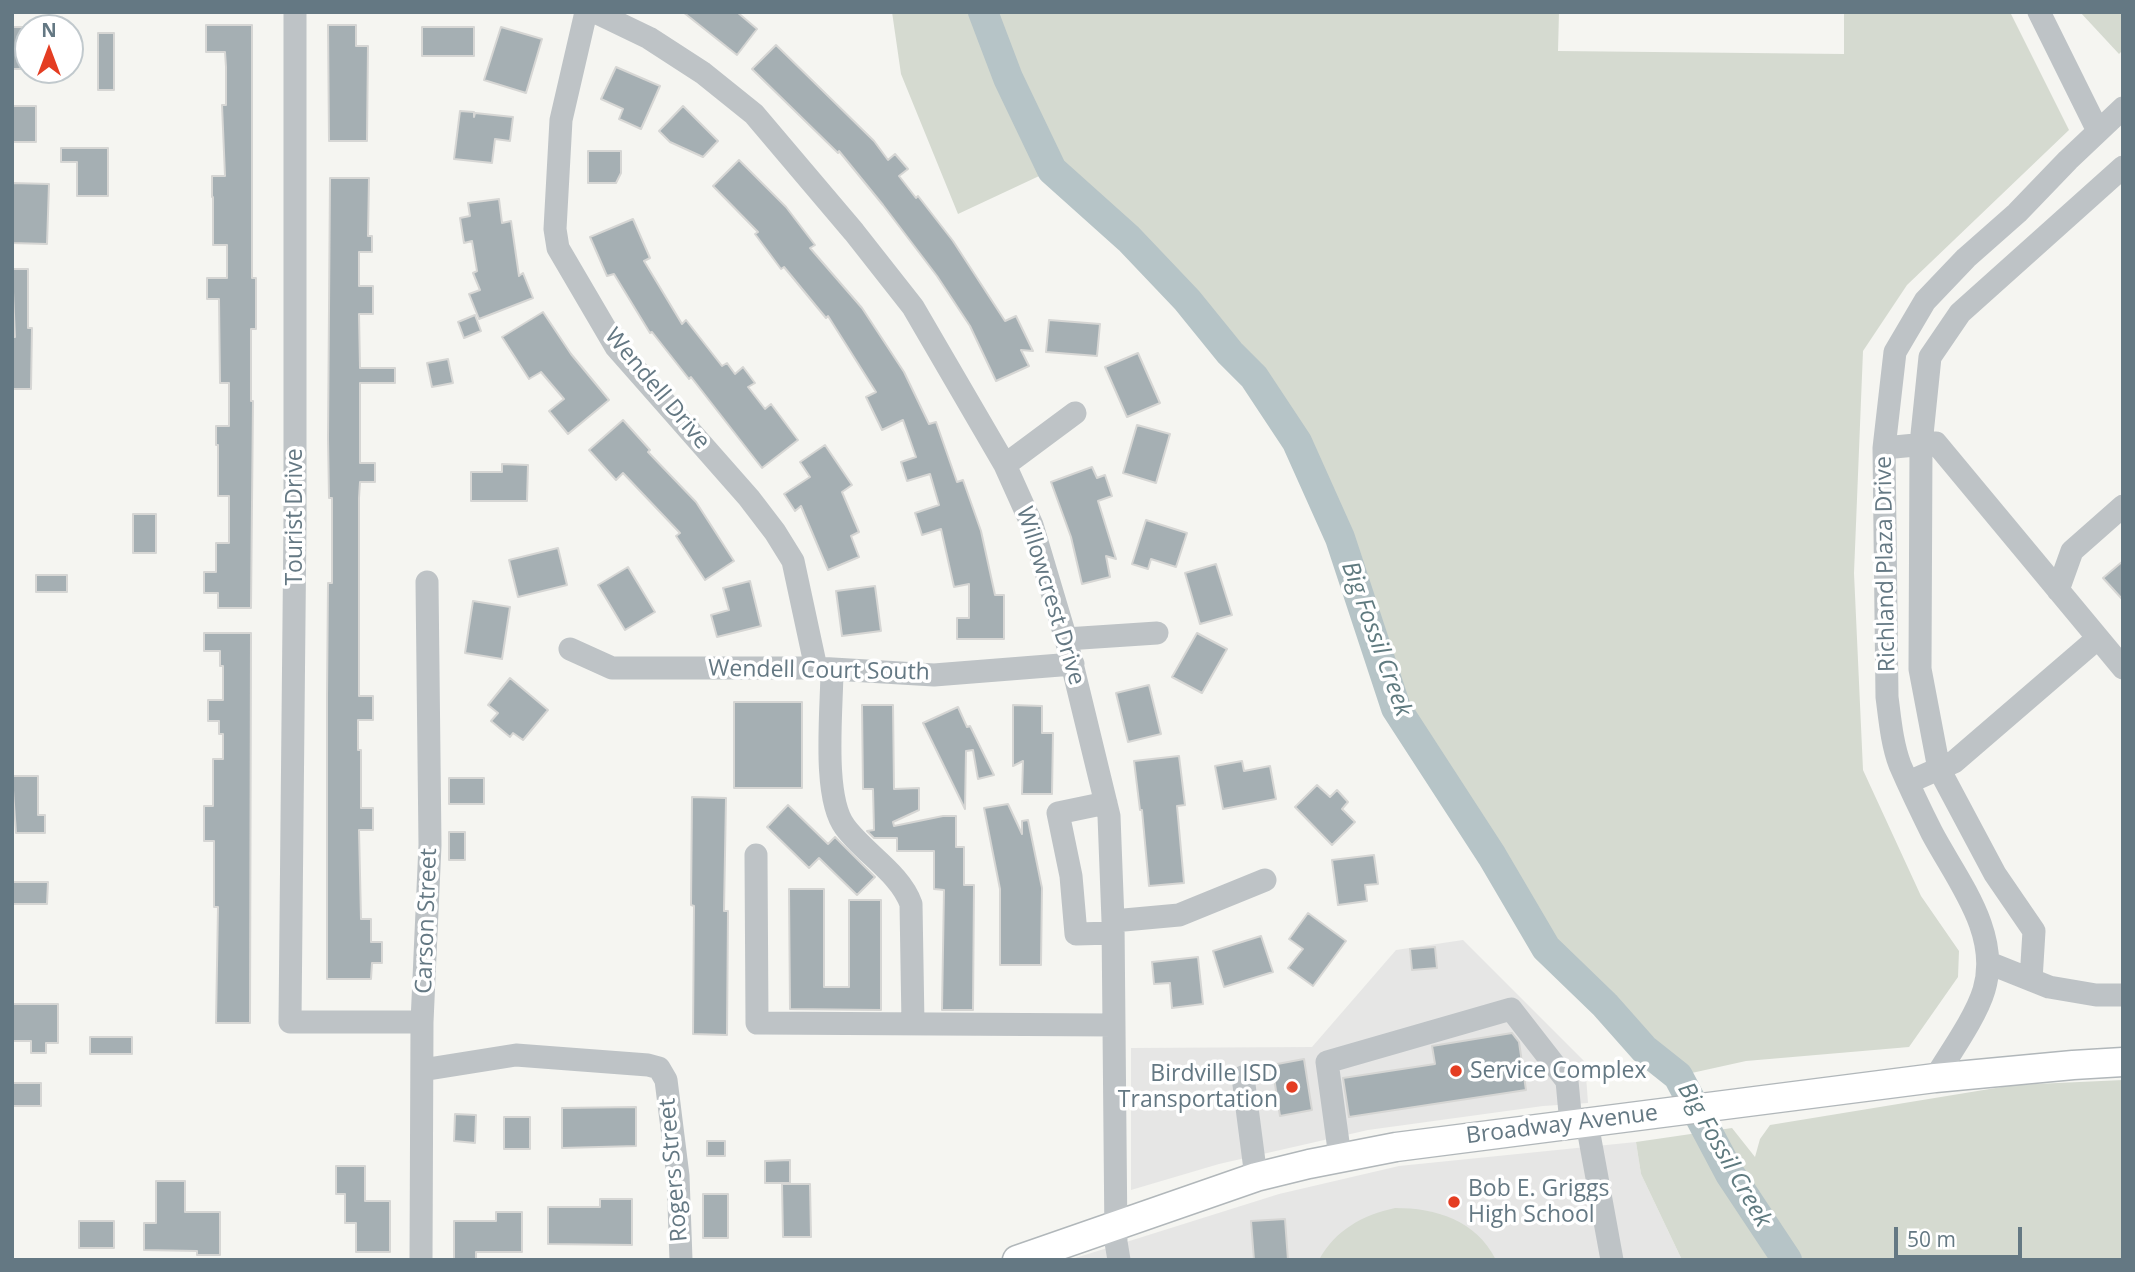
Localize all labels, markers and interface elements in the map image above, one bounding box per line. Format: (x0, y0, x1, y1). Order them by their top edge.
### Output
north arrow (14, 14, 84, 84)
text: N (41, 17, 57, 43)
street label: Wendell Drive (598, 323, 716, 455)
street label: Tourist Drive (281, 448, 309, 586)
street label: Richland Plaza Drive (1870, 456, 1902, 672)
street label: Willowcrest Drive (1010, 503, 1090, 689)
water label: Big Fossil Creek (1335, 558, 1417, 720)
street label: Wendell Court South (708, 655, 930, 687)
street label: Carson Street (411, 848, 443, 994)
place label: Service Complex (1470, 1057, 1647, 1085)
place label: Birdville ISD Transportation (1118, 1060, 1278, 1114)
marker: Service Complex (1448, 1063, 1464, 1079)
water label: Big Fossil Creek (1671, 1077, 1777, 1233)
marker: Birdville ISD Transportation (1284, 1079, 1300, 1095)
street label: Rogers Street (654, 1097, 694, 1243)
street label: Broadway Avenue (1464, 1100, 1660, 1150)
place label: Bob E. Griggs High School (1468, 1175, 1609, 1229)
marker: Bob E. Griggs High School (1446, 1194, 1462, 1210)
scale bar (1897, 1212, 2025, 1256)
text: 50 m (1907, 1225, 1956, 1253)

